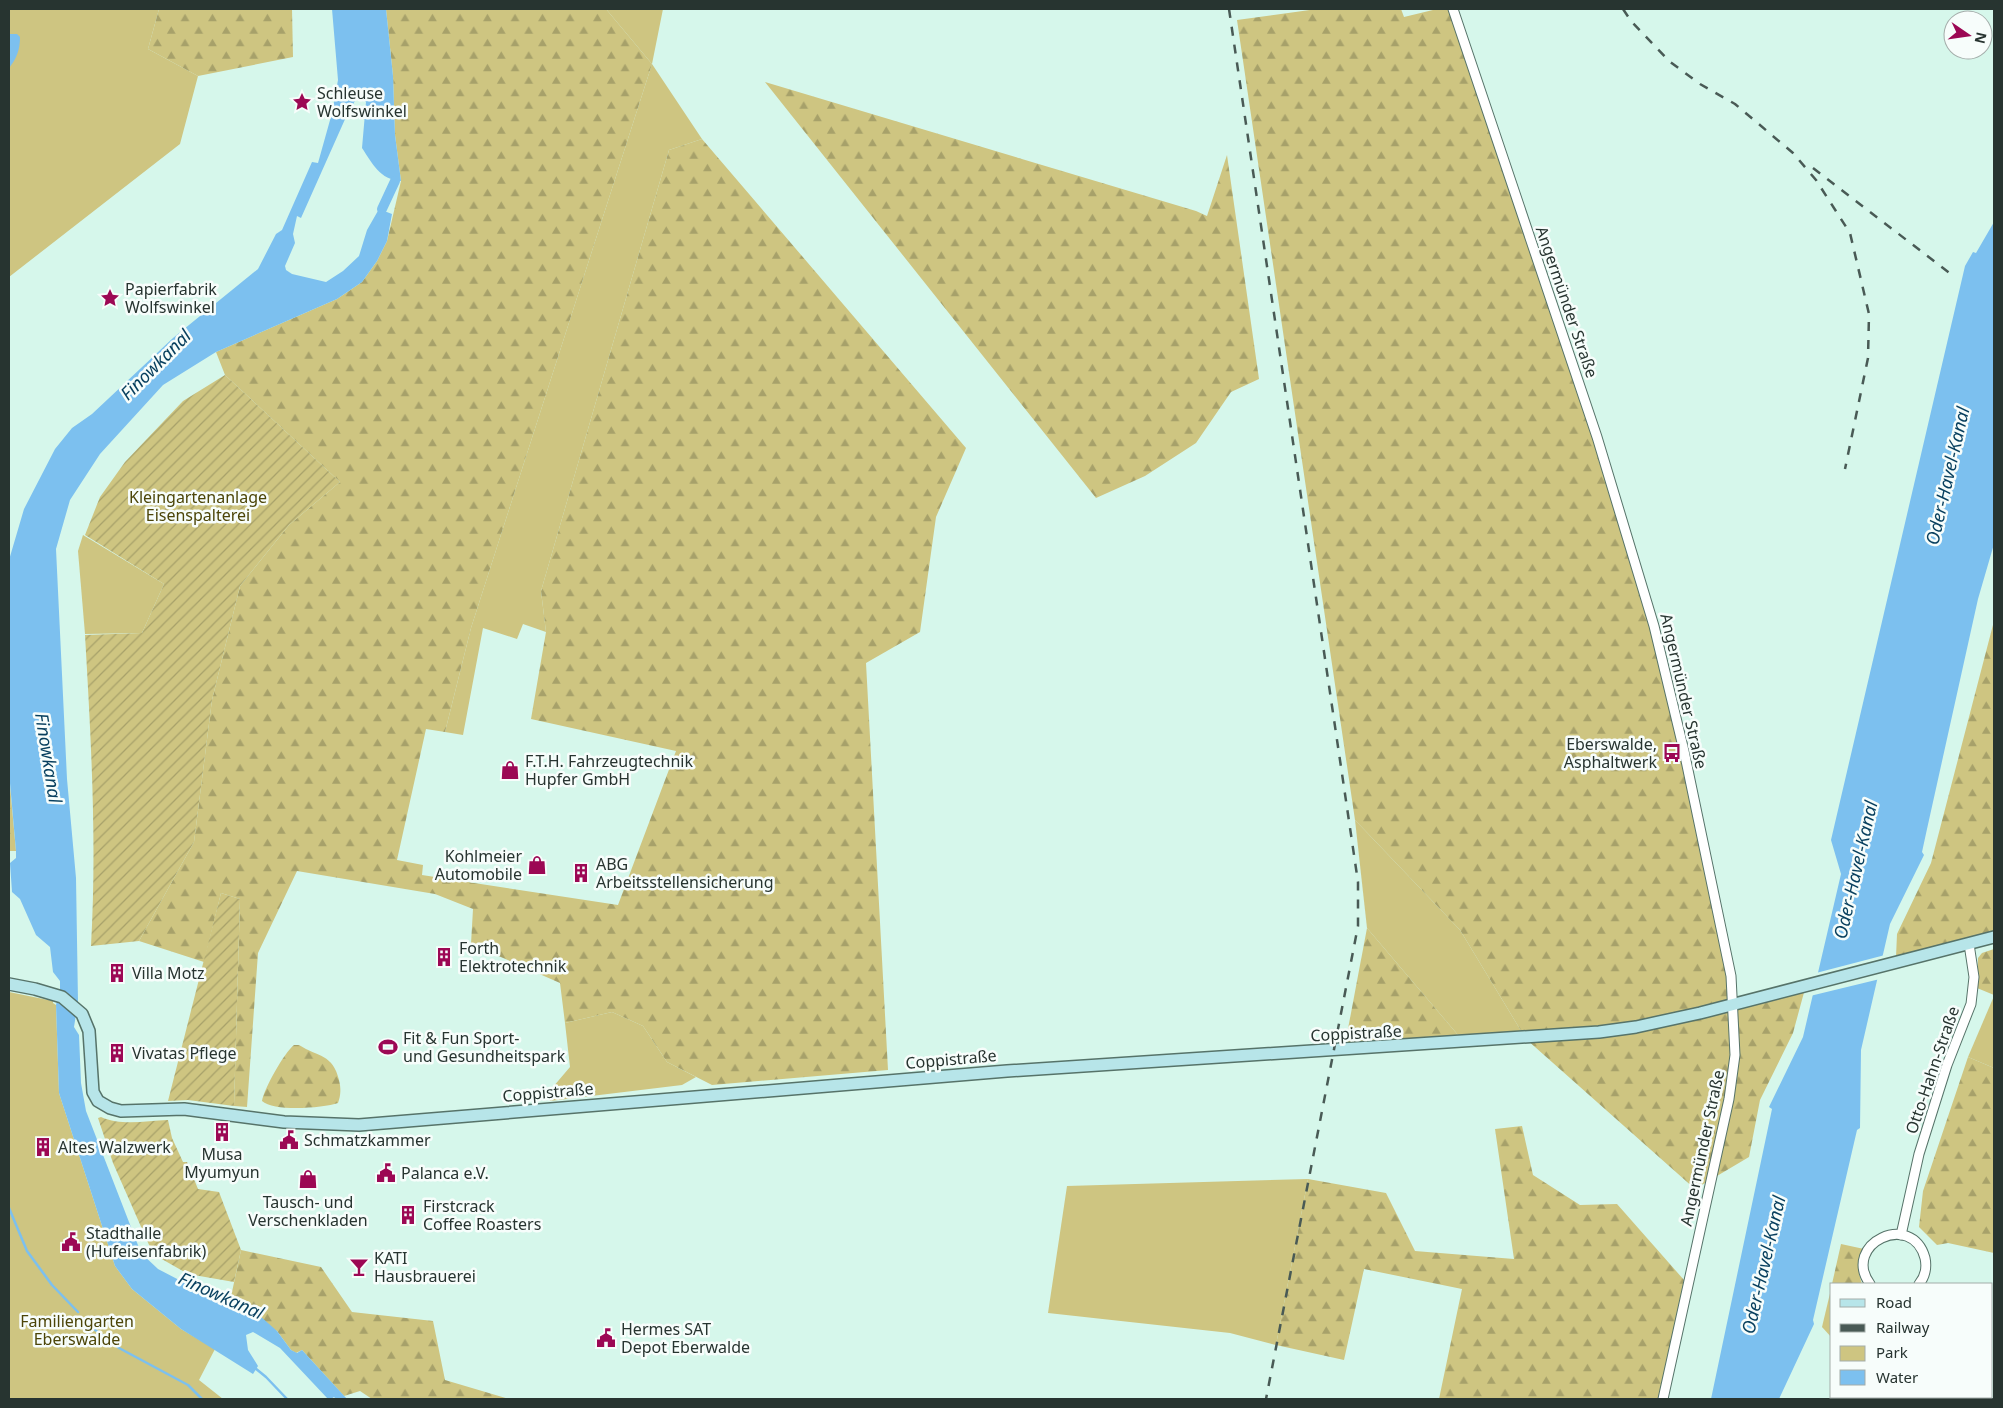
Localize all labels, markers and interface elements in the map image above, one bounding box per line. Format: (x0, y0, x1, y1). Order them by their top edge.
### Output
north arrow (1943, 10, 1993, 60)
text: N (1971, 30, 1992, 46)
place label: Schleuse Wolfswinkel (317, 82, 407, 122)
place icon: Schleuse Wolfswinkel (291, 91, 313, 113)
street label: Angermünder Straße (1531, 223, 1603, 381)
place label: Papierfabrik Wolfswinkel (125, 278, 217, 318)
place icon: Papierfabrik Wolfswinkel (99, 287, 121, 309)
water label: Finowkanal (115, 323, 196, 405)
water label: Oder-Havel-Kanal (1919, 404, 1975, 547)
park label: Kleingartenanlage Eisenspalterei (129, 486, 267, 526)
street label: Angermünder Straße (1655, 611, 1713, 771)
water label: Finowkanal (30, 711, 68, 805)
place label: Eberswalde, Asphaltwerk (1564, 733, 1657, 773)
bus stop icon: Eberswalde, Asphaltwerk (1661, 742, 1683, 764)
place label: F.T.H. Fahrzeugtechnik Hupfer GmbH (525, 750, 693, 790)
shop icon: F.T.H. Fahrzeugtechnik Hupfer GmbH (499, 759, 521, 781)
water label: Oder-Havel-Kanal (1827, 798, 1883, 941)
place label: Kohlmeier Automobile (435, 845, 522, 885)
place label: ABG Arbeitsstellensicherung (596, 853, 774, 893)
shop icon: Kohlmeier Automobile (526, 854, 548, 876)
building icon: ABG Arbeitsstellensicherung (570, 862, 592, 884)
place label: Forth Elektrotechnik (459, 937, 567, 977)
building icon: Forth Elektrotechnik (433, 946, 455, 968)
building icon: Villa Motz (106, 962, 128, 984)
place label: Villa Motz (132, 962, 205, 984)
street label: Otto-Hahn-Straße (1900, 1003, 1964, 1137)
street label: Coppistraße (1310, 1020, 1402, 1046)
place label: Fit & Fun Sport- und Gesundheitspark (403, 1027, 566, 1067)
sports icon: Fit & Fun Sport- und Gesundheitspark (377, 1036, 399, 1058)
building icon: Vivatas Pflege (106, 1042, 128, 1064)
place label: Vivatas Pflege (132, 1042, 237, 1064)
street label: Coppistraße (904, 1044, 998, 1074)
street label: Angermünder Straße (1675, 1068, 1729, 1228)
street label: Coppistraße (501, 1077, 595, 1107)
building icon: Musa Myumyun (211, 1121, 233, 1143)
public building icon: Schmatzkammer (278, 1129, 300, 1151)
place label: Schmatzkammer (304, 1129, 431, 1151)
building icon: Altes Walzwerk (32, 1136, 54, 1158)
place label: Altes Walzwerk (58, 1136, 171, 1158)
place label: Musa Myumyun (184, 1143, 260, 1183)
public building icon: Palanca e.V. (375, 1162, 397, 1184)
place label: Palanca e.V. (401, 1162, 489, 1184)
shop icon: Tausch- und Verschenkladen (297, 1168, 319, 1190)
place label: Tausch- und Verschenkladen (248, 1191, 368, 1231)
water label: Oder-Havel-Kanal (1735, 1193, 1791, 1336)
place label: Firstcrack Coffee Roasters (423, 1195, 541, 1235)
building icon: Firstcrack Coffee Roasters (397, 1204, 419, 1226)
place label: Stadthalle (Hufeisenfabrik) (86, 1222, 206, 1262)
public building icon: Stadthalle (Hufeisenfabrik) (60, 1231, 82, 1253)
place label: KATI Hausbrauerei (374, 1247, 476, 1287)
bar icon: KATI Hausbrauerei (348, 1256, 370, 1278)
water label: Finowkanal (175, 1266, 268, 1325)
legend (1830, 1283, 1993, 1398)
text: Road (1876, 1292, 1912, 1312)
park label: Familiengarten Eberswalde (20, 1310, 134, 1350)
text: Railway (1876, 1317, 1930, 1337)
place label: Hermes SAT Depot Eberwalde (621, 1318, 750, 1358)
public building icon: Hermes SAT Depot Eberwalde (595, 1327, 617, 1349)
text: Park (1876, 1342, 1908, 1362)
text: Water (1876, 1367, 1918, 1387)

